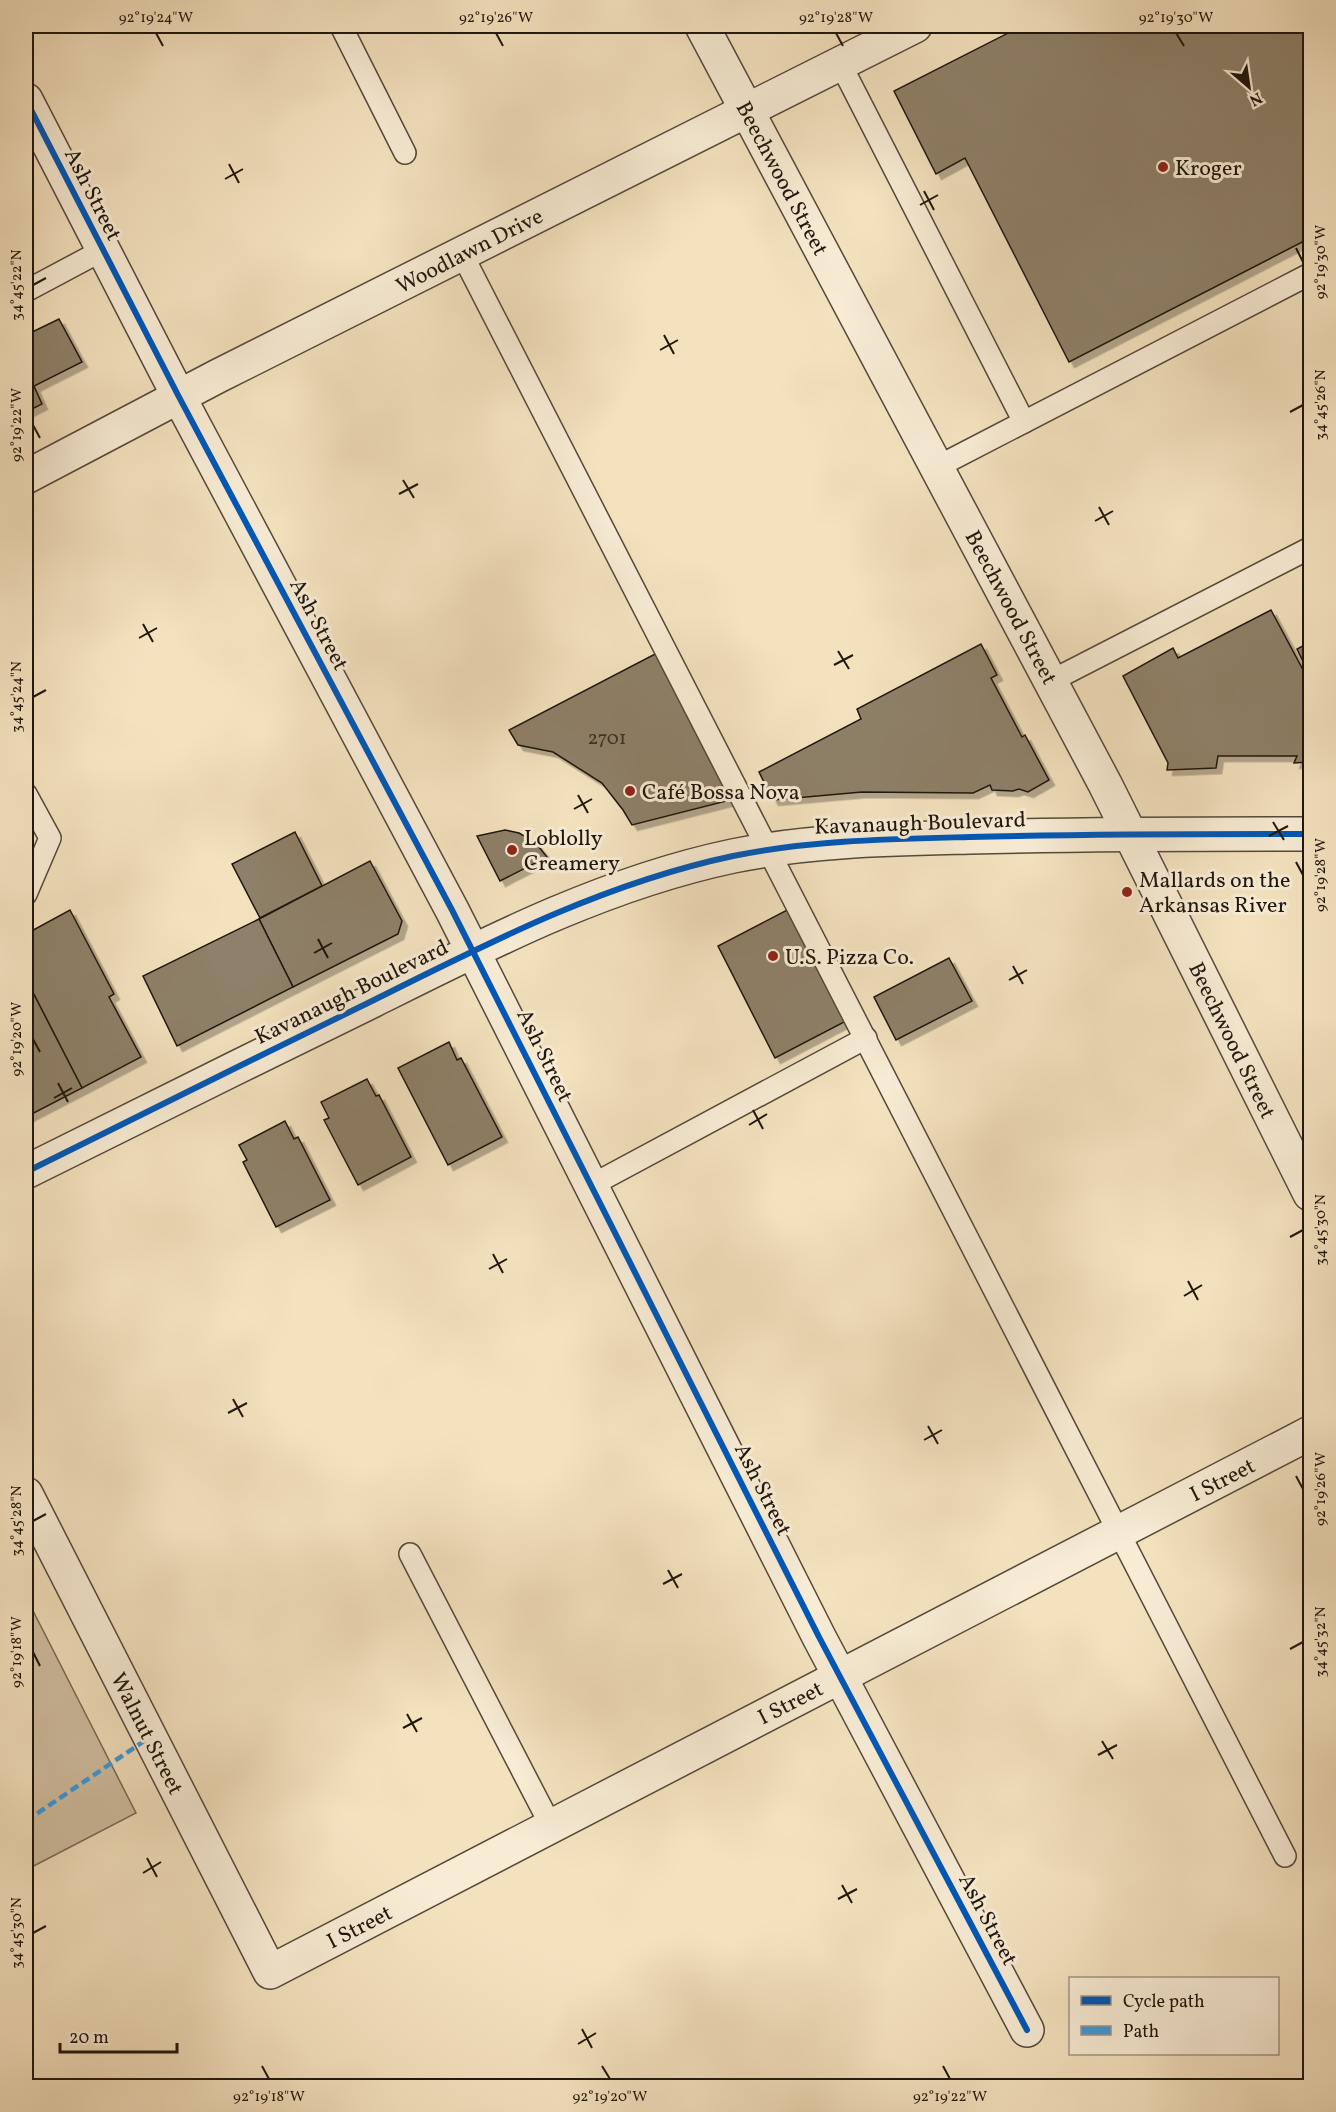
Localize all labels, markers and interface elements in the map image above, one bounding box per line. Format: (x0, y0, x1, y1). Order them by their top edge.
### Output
text: 92°19'24"W (119, 8, 193, 29)
text: 92°19'26"W (459, 8, 533, 29)
text: 92°19'28"W (799, 8, 873, 29)
text: 92°19'30"W (1139, 8, 1213, 29)
north arrow (1219, 57, 1279, 117)
text: N (1245, 86, 1266, 111)
street label: Beechwood Street (727, 97, 835, 262)
street label: Ash Street (55, 144, 128, 247)
place label: Kroger (1175, 154, 1242, 185)
marker: Kroger (1156, 160, 1170, 174)
street label: Woodlawn Drive (391, 202, 549, 303)
text: 92°19'30"W (1311, 225, 1332, 299)
text: 34°45'22"N (7, 249, 28, 321)
text: 34°45'26"N (1311, 369, 1332, 441)
text: 92°19'22"W (7, 388, 28, 462)
street label: Beechwood Street (956, 526, 1064, 691)
street label: Ash Street (281, 574, 355, 677)
text: 34°45'24"N (7, 661, 28, 733)
house number: 2701 (588, 725, 626, 753)
place label: Café Bossa Nova (642, 778, 800, 809)
marker: Café Bossa Nova (623, 784, 637, 798)
street label: Kavanaugh Boulevard (814, 805, 1026, 844)
place label: Loblolly Creamery (524, 824, 620, 880)
text: 92°19'28"W (1311, 838, 1332, 912)
marker: Loblolly Creamery (505, 843, 519, 857)
place label: Mallards on the Arkansas River (1139, 866, 1291, 922)
marker: Mallards on the Arkansas River (1120, 885, 1134, 899)
street label: Kavanaugh Boulevard (250, 933, 454, 1054)
place label: U.S. Pizza Co. (785, 943, 914, 974)
marker: U.S. Pizza Co. (766, 949, 780, 963)
street label: Beechwood Street (1179, 958, 1282, 1125)
text: 92°19'20"W (7, 1002, 28, 1076)
street label: Ash Street (508, 1004, 580, 1108)
text: 34°45'30"N (1311, 1194, 1332, 1266)
street label: Ash Street (725, 1439, 798, 1542)
street label: I Street (1185, 1451, 1262, 1511)
text: 92°19'26"W (1311, 1452, 1332, 1526)
text: 34°45'28"N (7, 1485, 28, 1557)
text: 34°45'32"N (1311, 1606, 1332, 1678)
text: 92°19'18"W (7, 1616, 28, 1688)
street label: Walnut Street (102, 1668, 190, 1801)
street label: I Street (753, 1674, 830, 1734)
street label: Ash Street (950, 1869, 1024, 1972)
text: 34°45'30"N (7, 1897, 28, 1969)
street label: I Street (322, 1898, 399, 1958)
legend (1069, 1977, 1279, 2055)
text: Cycle path (1123, 1990, 1205, 2015)
scale bar (60, 2016, 177, 2054)
text: Path (1123, 2020, 1159, 2045)
text: 20 m (69, 2026, 109, 2051)
text: 92°19'18"W (233, 2087, 305, 2108)
text: 92°19'20"W (573, 2087, 647, 2108)
text: 92°19'22"W (913, 2087, 987, 2108)

